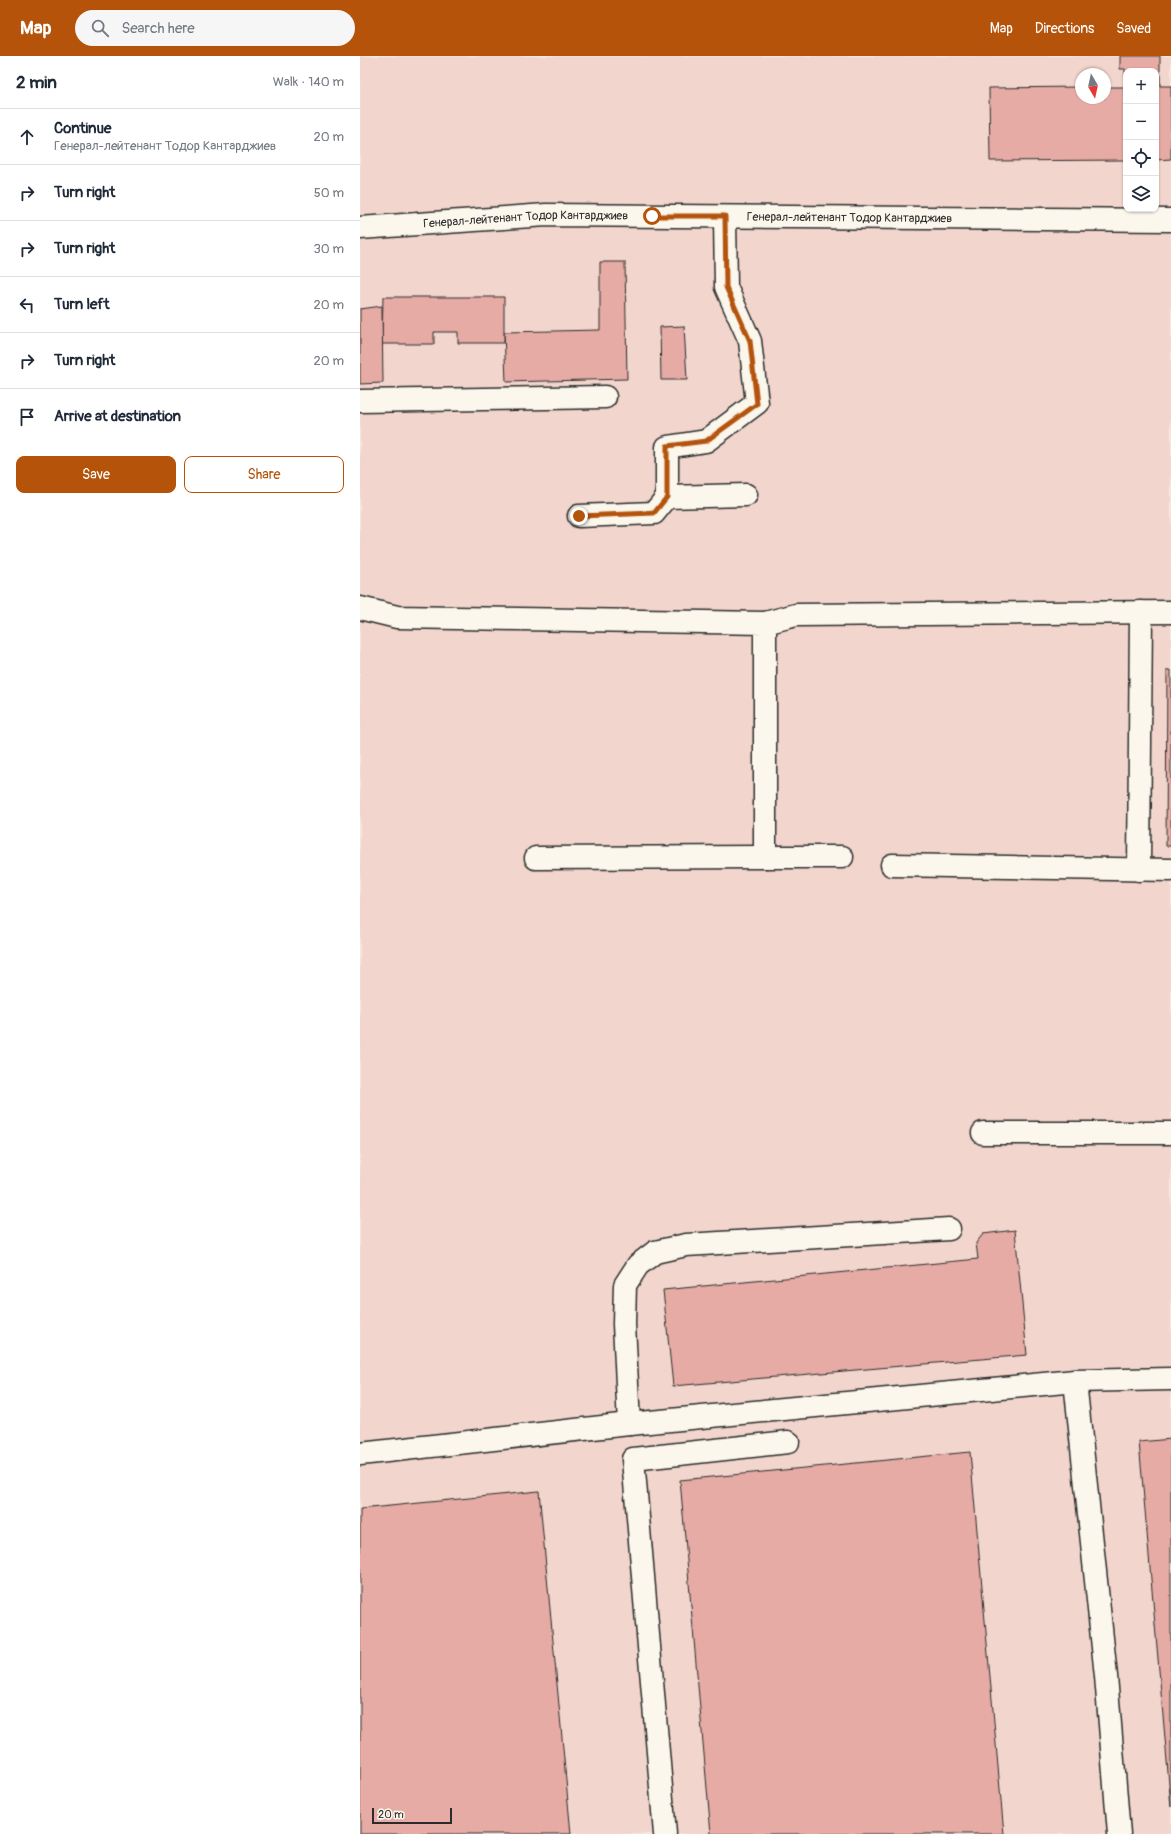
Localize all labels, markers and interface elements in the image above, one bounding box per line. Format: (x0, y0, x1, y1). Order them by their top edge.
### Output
search box (75, 10, 355, 46)
text: Map (20, 16, 51, 40)
icon: search (89, 17, 111, 39)
text: Search here (121, 19, 195, 38)
text: Map (990, 20, 1013, 37)
text: Directions (1035, 20, 1094, 37)
text: Saved (1116, 20, 1151, 37)
north arrow (1075, 68, 1111, 104)
map controls (1123, 68, 1159, 212)
button: + (1123, 68, 1159, 104)
text: 2 min (16, 72, 57, 93)
text: Walk · 140 m (273, 74, 344, 90)
button: − (1123, 104, 1159, 140)
text: Continue (54, 119, 112, 138)
icon: ahead (16, 126, 38, 148)
text: 20 m (313, 129, 344, 145)
text: Генерал-лейтенант Тодор Кантарджиев (54, 138, 276, 154)
button: locate (1123, 140, 1159, 176)
button: layers (1123, 176, 1159, 212)
icon: right (16, 182, 38, 204)
text: Turn right (54, 183, 115, 202)
text: 50 m (314, 185, 344, 201)
street label: Генерал-лейтенант Тодор Кантарджиев (423, 207, 628, 231)
route start (643, 207, 661, 225)
street label: Генерал-лейтенант Тодор Кантарджиев (747, 209, 952, 226)
icon: right (16, 238, 38, 260)
text: Turn right (54, 239, 115, 258)
text: 30 m (314, 241, 344, 257)
icon: left (16, 294, 38, 316)
text: Turn left (54, 295, 110, 314)
text: 20 m (313, 297, 344, 313)
icon: right (16, 350, 38, 372)
text: Turn right (54, 351, 115, 370)
text: 20 m (313, 353, 344, 369)
icon: arrive (16, 406, 38, 428)
text: Arrive at destination (54, 407, 181, 426)
button: Save (16, 456, 176, 493)
button: Share (184, 456, 344, 493)
route end (570, 507, 588, 525)
scale bar (372, 1806, 452, 1825)
text: 20 m (378, 1808, 404, 1821)

